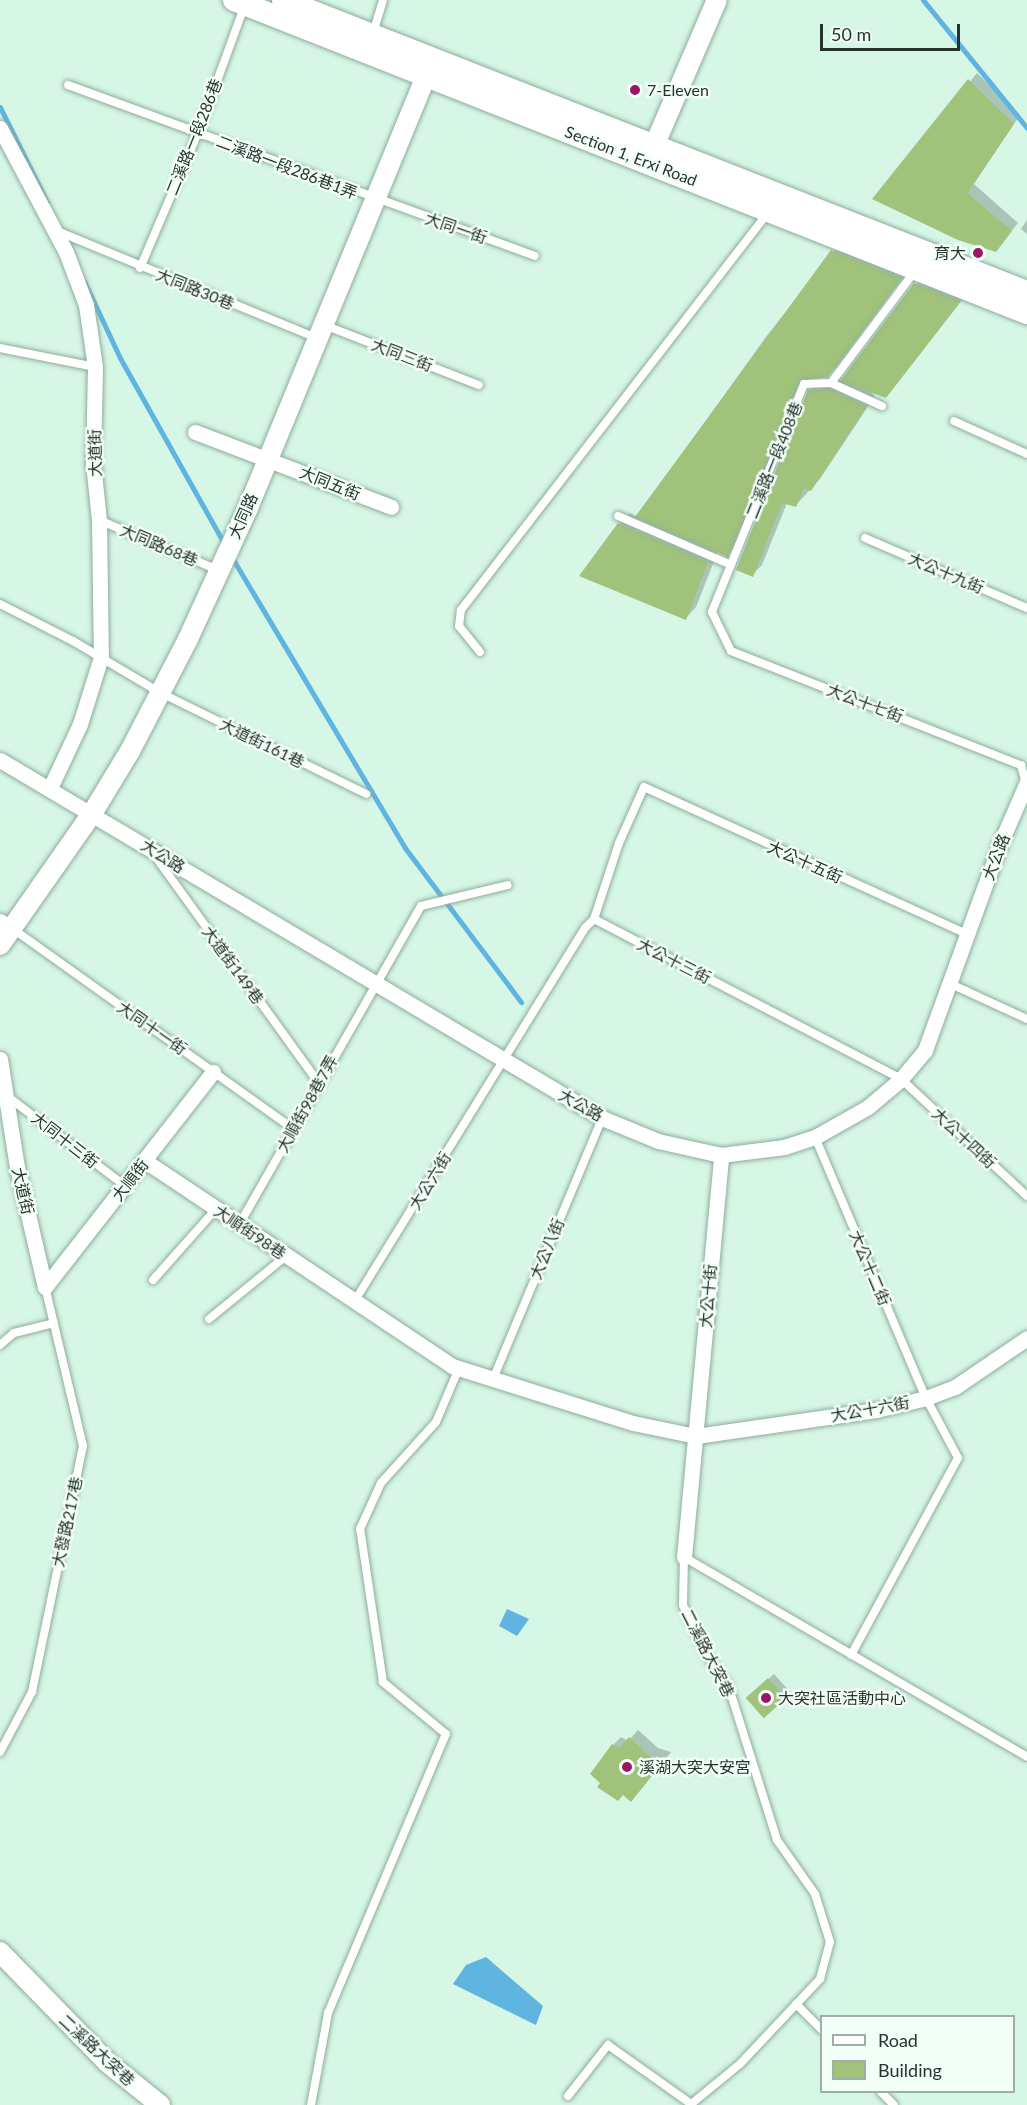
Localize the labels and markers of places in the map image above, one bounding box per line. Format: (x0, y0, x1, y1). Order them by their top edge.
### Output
place label: 7-Eleven (647, 80, 709, 100)
marker: 7-Eleven (628, 83, 642, 97)
place label: 育大 (934, 243, 966, 263)
marker: 育大 (971, 246, 985, 260)
place label: 大突社區活動中心 (778, 1688, 906, 1708)
marker: 大突社區活動中心 (759, 1691, 773, 1705)
place label: 溪湖大突大安宮 (639, 1757, 751, 1777)
marker: 溪湖大突大安宮 (620, 1760, 634, 1774)

